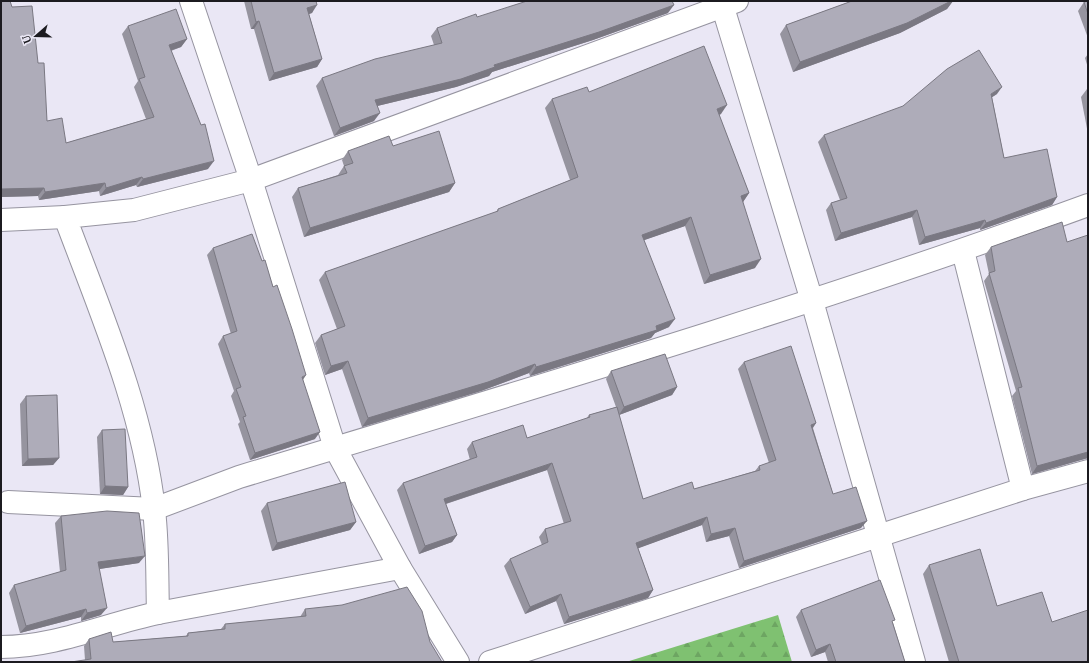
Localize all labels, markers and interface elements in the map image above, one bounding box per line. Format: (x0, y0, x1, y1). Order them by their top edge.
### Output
north arrow (16, 16, 56, 56)
text: U (19, 33, 35, 46)

